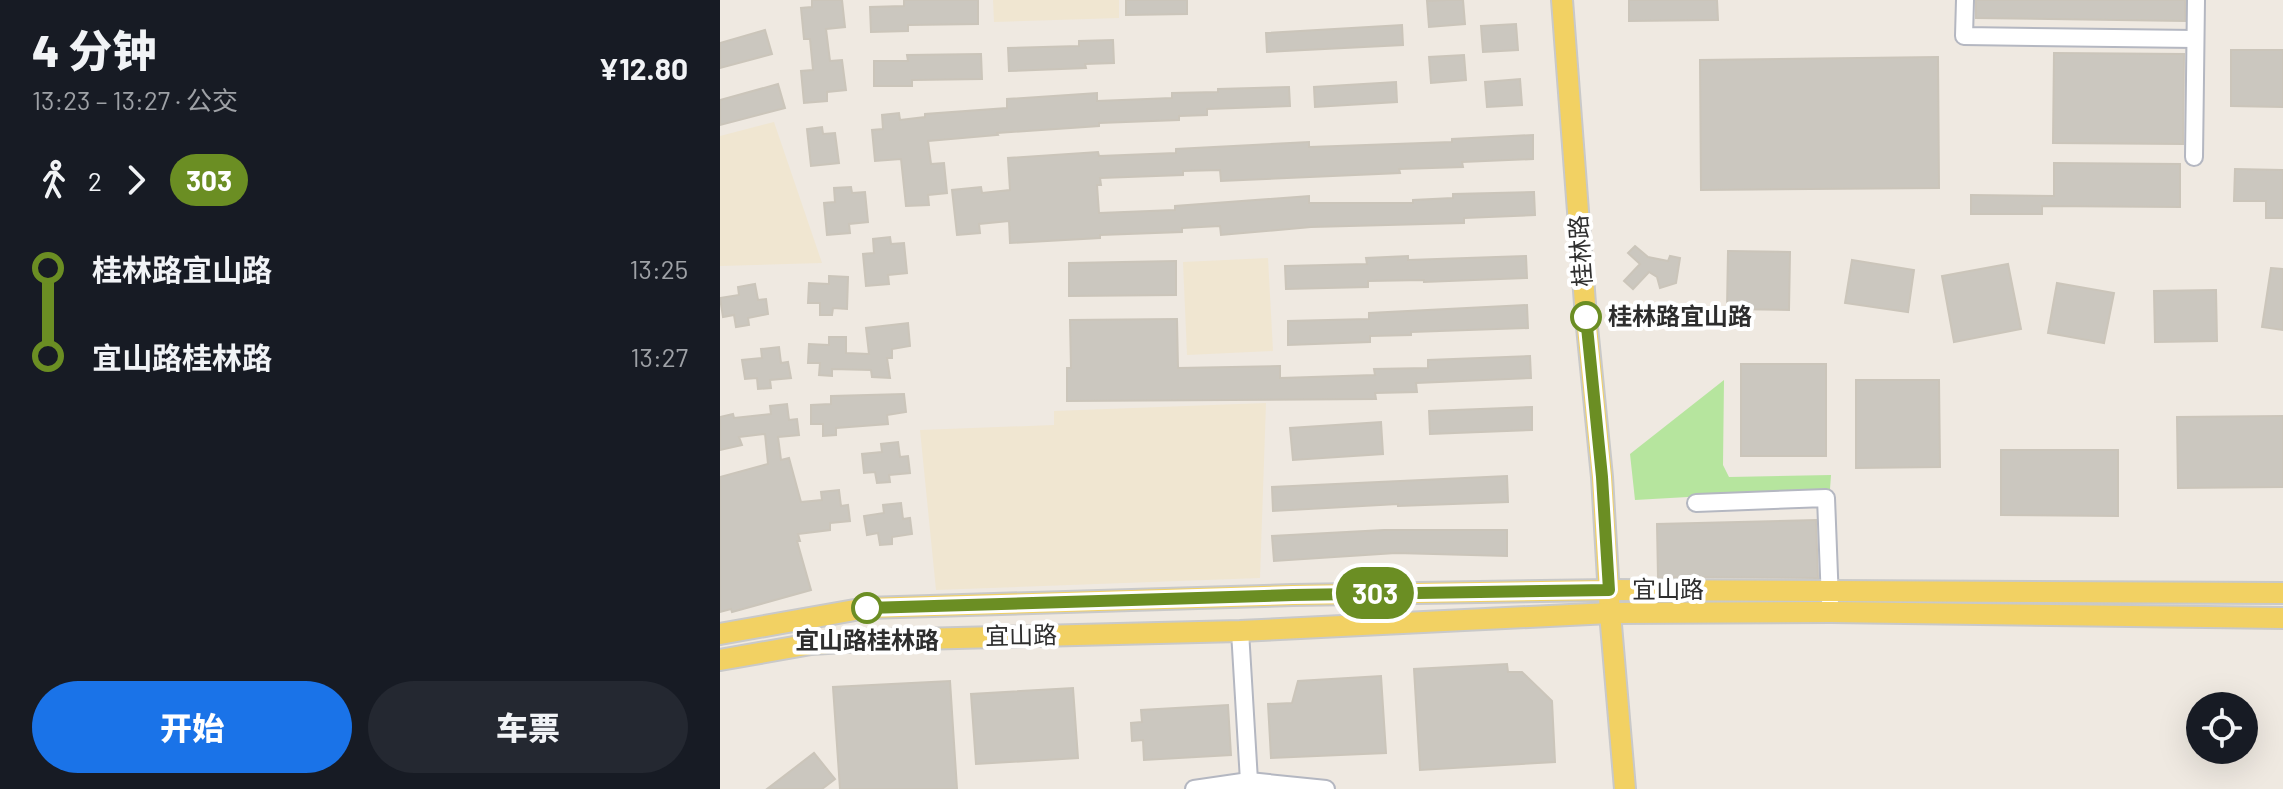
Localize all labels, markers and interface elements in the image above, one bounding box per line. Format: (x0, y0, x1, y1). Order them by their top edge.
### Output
text: 4 分钟 (32, 23, 156, 76)
text: ¥12.80 (599, 50, 688, 86)
text: 13:23 – 13:27 · 公交 (32, 84, 238, 115)
icon: walk (32, 158, 76, 202)
icon: forward (114, 158, 158, 202)
text: 303 (186, 163, 232, 197)
text: 2 (88, 165, 102, 196)
street label: 桂林路 (1563, 214, 1596, 288)
text: 桂林路宜山路 (92, 251, 272, 287)
text: 13:25 (629, 253, 688, 284)
place label: 桂林路宜山路 (1608, 301, 1752, 330)
marker: 桂林路宜山路 (1571, 302, 1601, 332)
text: 宜山路桂林路 (92, 339, 272, 375)
text: 13:27 (630, 341, 688, 372)
line badge: 303 (1329, 567, 1421, 619)
street label: 宜山路 (1632, 574, 1704, 603)
text: 303 (1352, 576, 1398, 610)
marker: 宜山路桂林路 (852, 593, 882, 623)
street label: 宜山路 (985, 619, 1057, 650)
place label: 宜山路桂林路 (795, 625, 939, 654)
button: 开始 (32, 681, 352, 773)
button: 车票 (368, 681, 688, 773)
map controls (2186, 692, 2258, 764)
button: locate (2186, 692, 2258, 764)

